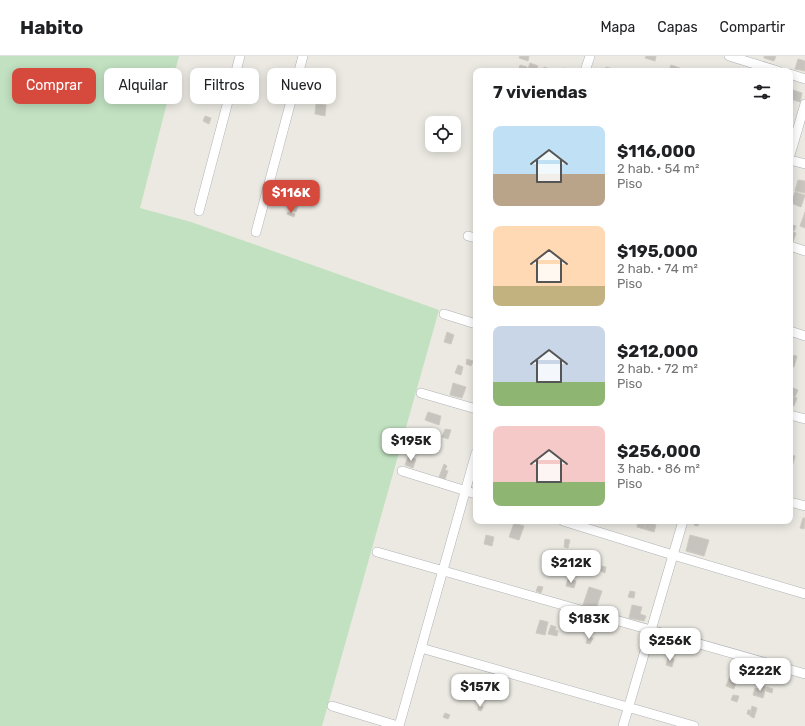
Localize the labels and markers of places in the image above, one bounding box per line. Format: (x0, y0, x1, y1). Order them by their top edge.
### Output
pin: $116K (263, 180, 319, 214)
pin: $195K (383, 428, 439, 462)
pin: $212K (543, 550, 599, 584)
pin: $183K (561, 606, 617, 640)
pin: $256K (642, 628, 698, 662)
pin: $222K (732, 658, 788, 692)
pin: $157K (452, 674, 508, 708)

